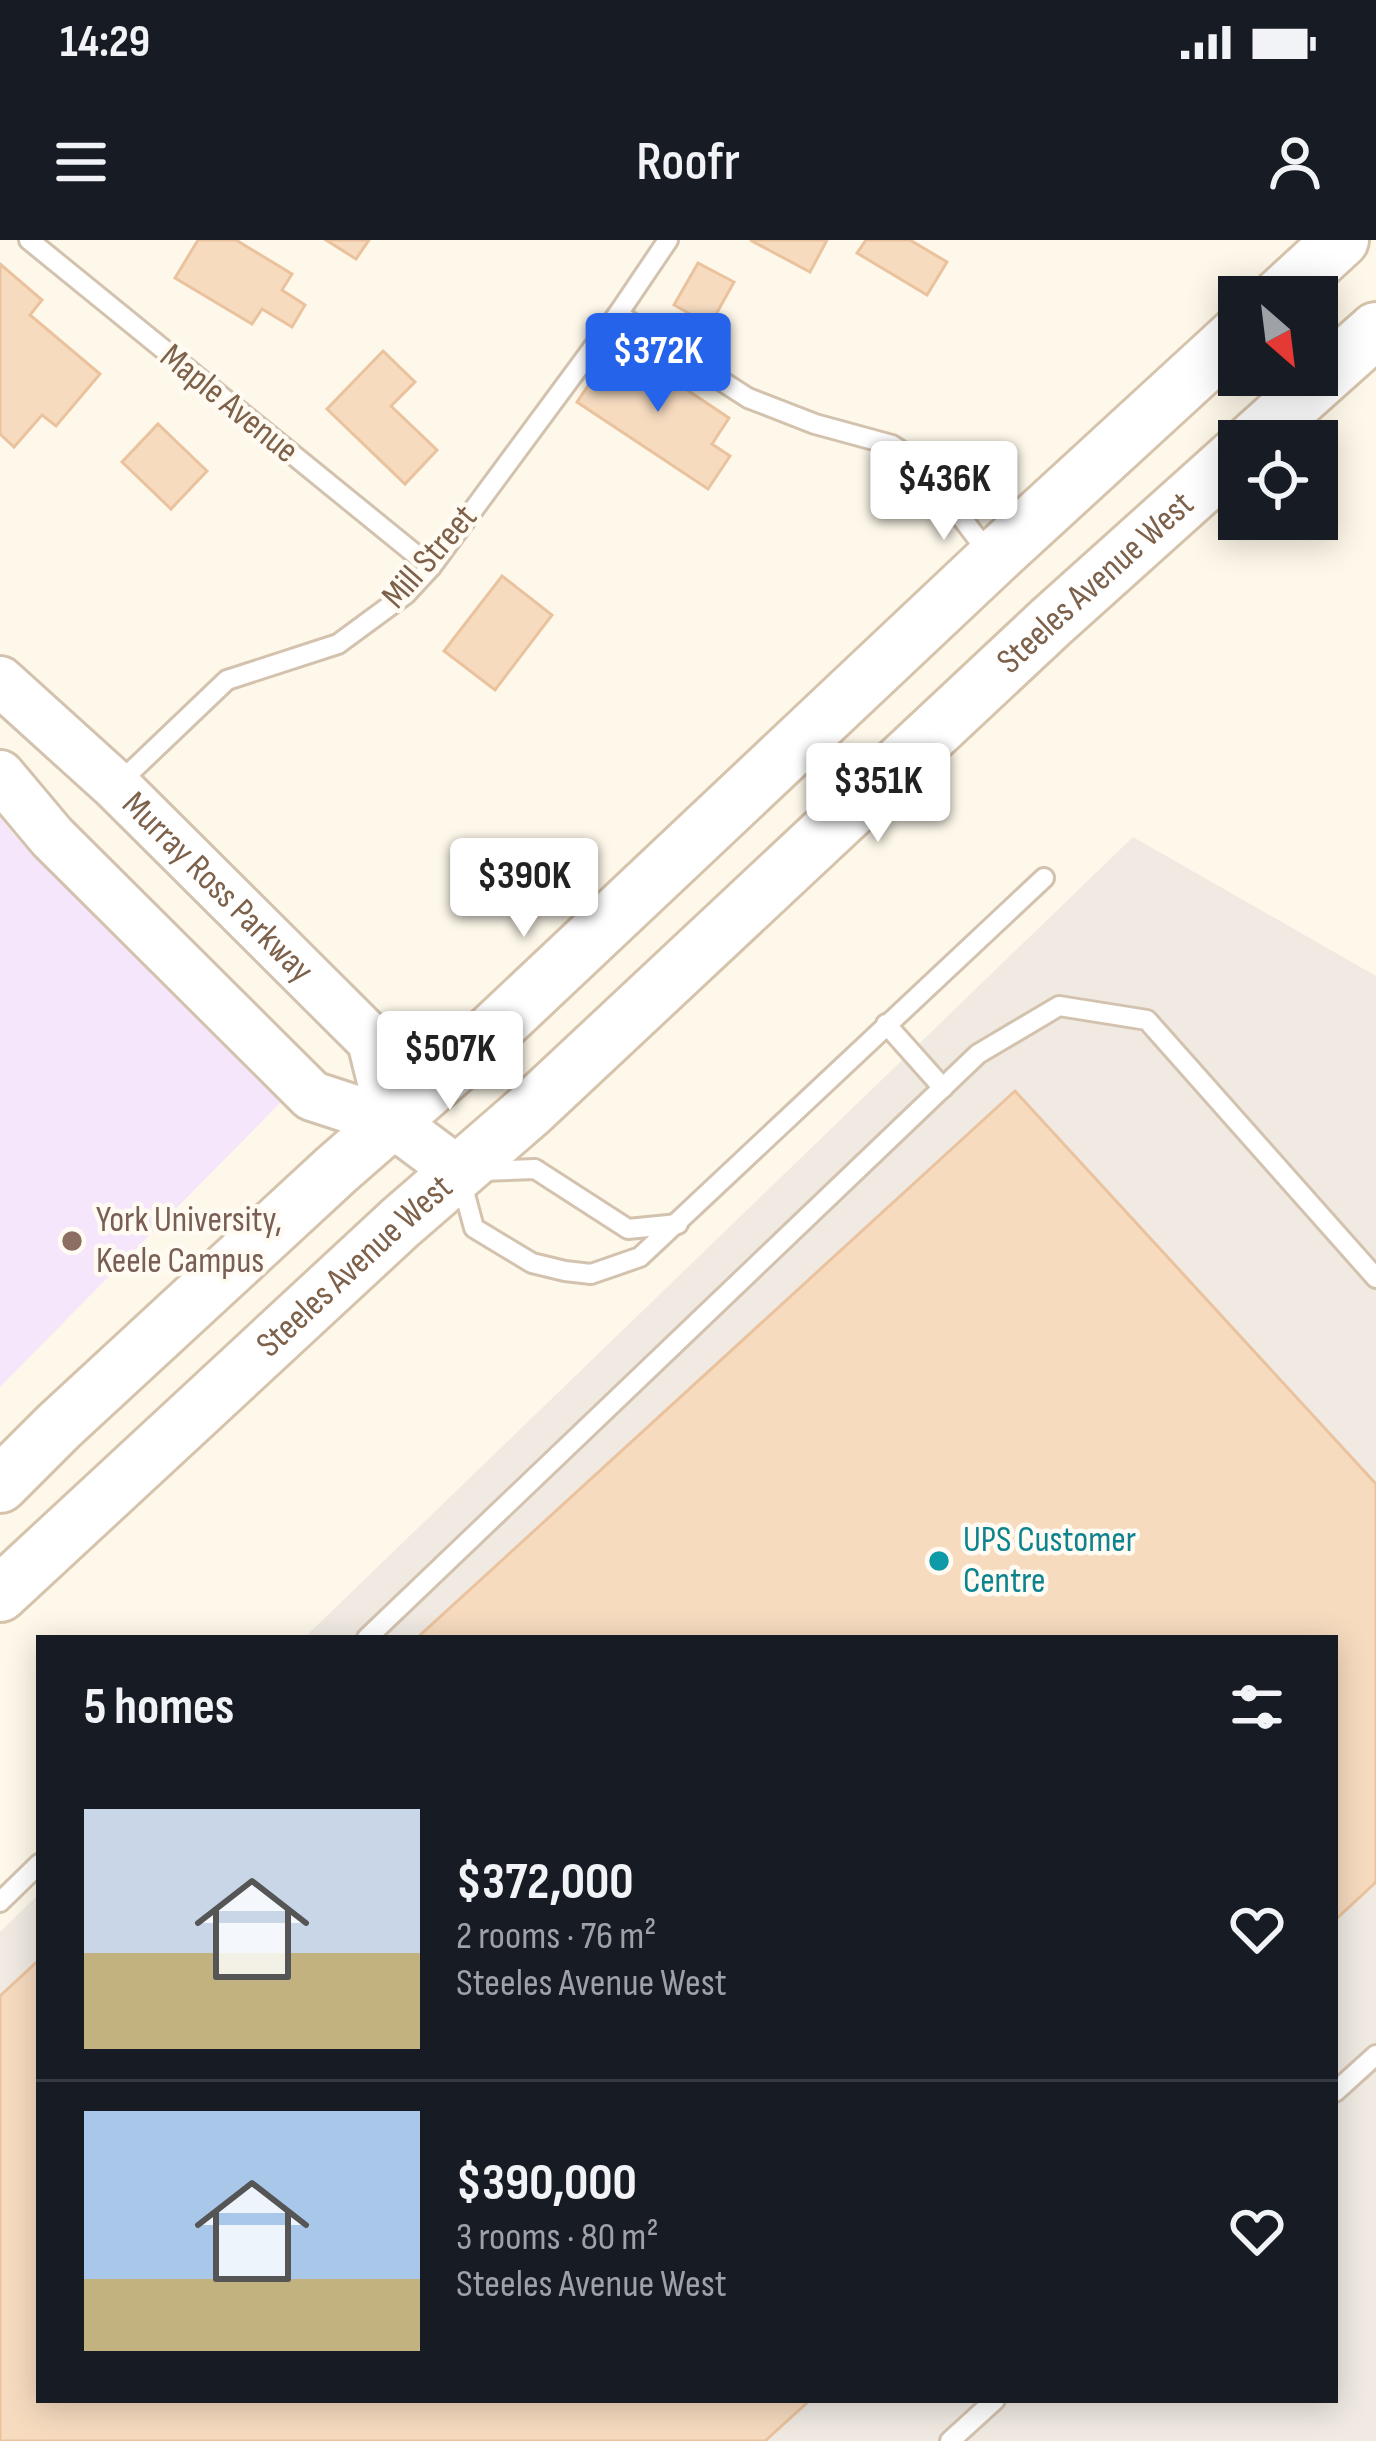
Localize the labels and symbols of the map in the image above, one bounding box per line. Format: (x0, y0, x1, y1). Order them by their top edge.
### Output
north arrow (1218, 276, 1338, 396)
pin: $372K (574, 313, 742, 415)
street label: Maple Avenue (151, 335, 307, 473)
pin: $436K (860, 441, 1028, 543)
street label: Steeles Avenue West (988, 483, 1202, 683)
street label: Mill Street (373, 496, 487, 618)
pin: $351K (794, 743, 962, 845)
street label: Murray Ross Parkway (113, 783, 322, 992)
pin: $390K (440, 838, 608, 940)
pin: $507K (366, 1011, 534, 1113)
street label: Steeles Avenue West (248, 1166, 461, 1366)
place label: York University, Keele Campus (96, 1199, 282, 1283)
marker: York University, Keele Campus (59, 1228, 85, 1254)
place label: UPS Customer Centre (963, 1519, 1136, 1603)
marker: UPS Customer Centre (926, 1548, 952, 1574)

